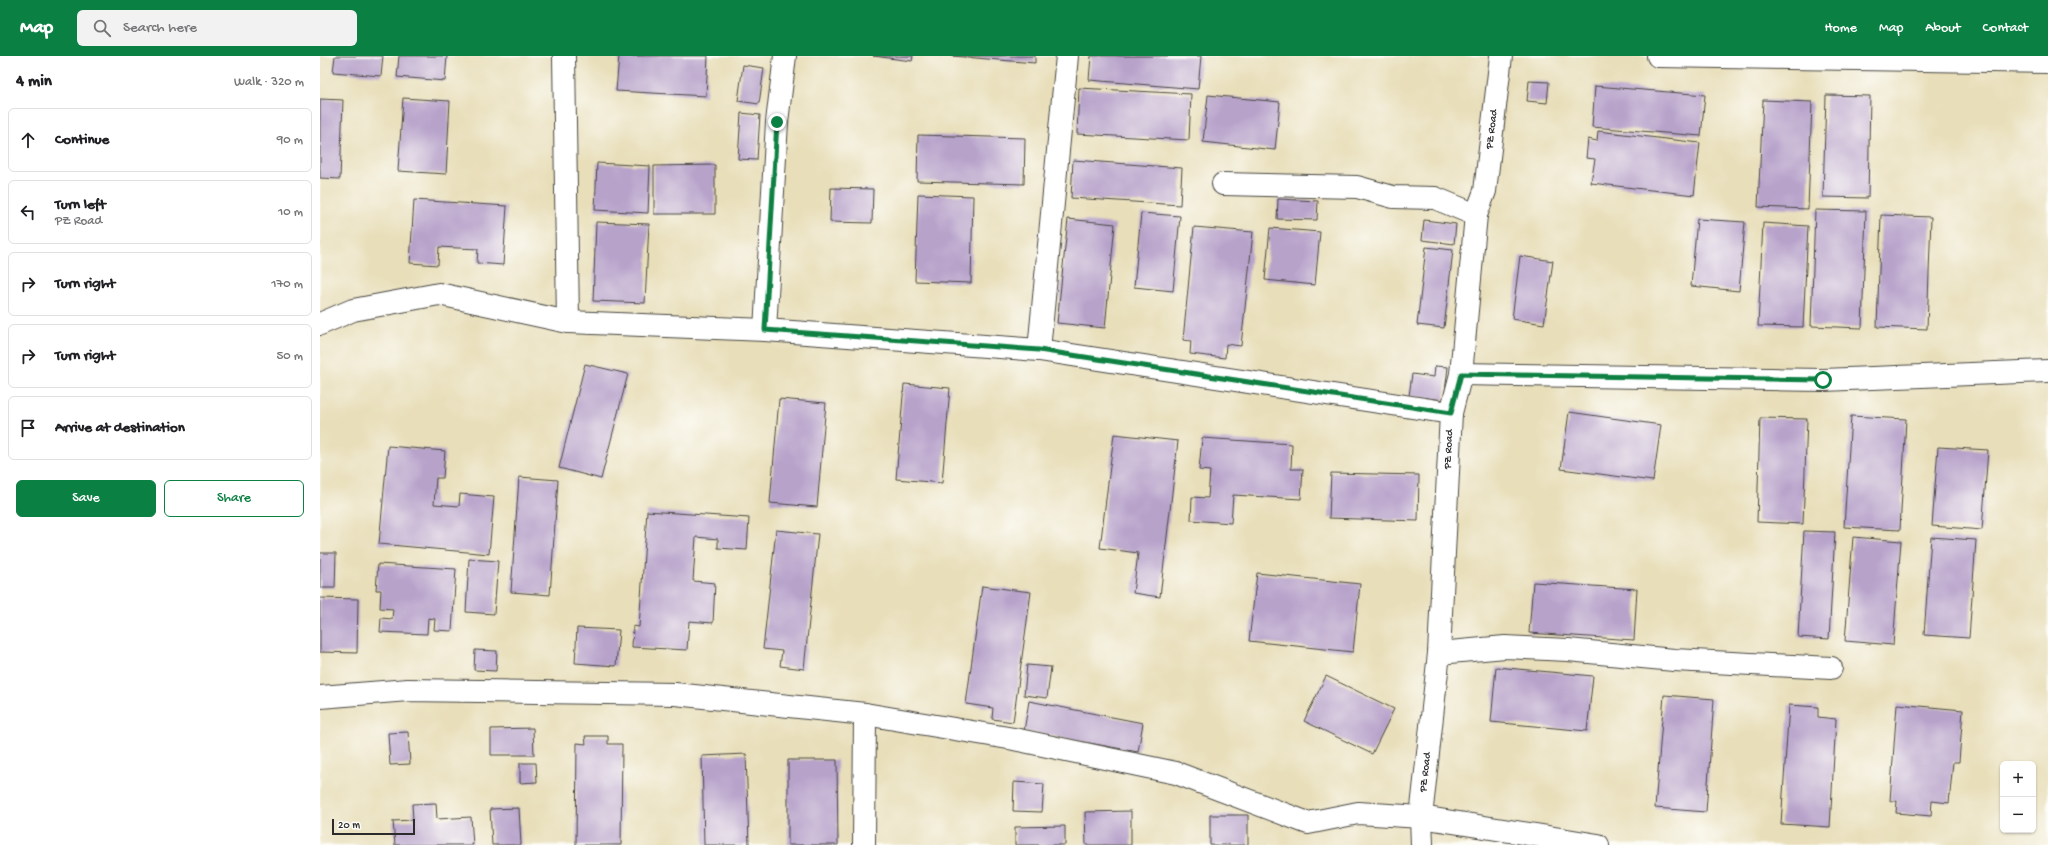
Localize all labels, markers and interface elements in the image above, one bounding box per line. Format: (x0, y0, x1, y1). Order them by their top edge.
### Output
search box (77, 10, 357, 46)
text: Map (20, 17, 53, 40)
icon: search (91, 17, 113, 39)
text: Search here (123, 19, 197, 37)
text: Home (1825, 20, 1857, 37)
text: Map (1879, 20, 1903, 37)
text: About (1925, 20, 1961, 37)
text: Contact (1983, 20, 2028, 37)
text: 4 min (16, 72, 52, 92)
text: Walk · 320 m (234, 75, 304, 90)
street label: PZ Road (1484, 107, 1501, 151)
route end (768, 113, 786, 131)
icon: ahead (17, 129, 39, 151)
text: Continue (55, 131, 109, 149)
text: 90 m (277, 133, 303, 148)
text: Turn left (55, 196, 106, 214)
icon: left (17, 201, 39, 223)
text: 10 m (278, 205, 303, 220)
text: PZ Road (55, 214, 102, 229)
icon: right (17, 273, 39, 295)
text: Turn right (55, 275, 115, 293)
text: 170 m (271, 277, 303, 292)
icon: right (17, 345, 39, 367)
text: Turn right (55, 347, 115, 365)
text: 50 m (276, 349, 303, 364)
route start (1814, 371, 1832, 389)
icon: arrive (17, 417, 39, 439)
text: Arrive at destination (55, 419, 185, 437)
street label: PZ Road (1442, 428, 1456, 470)
button: Save (16, 480, 156, 517)
button: Share (164, 480, 304, 517)
street label: PZ Road (1418, 750, 1434, 794)
map controls (2000, 761, 2036, 833)
button: + (2000, 761, 2036, 797)
button: − (2000, 797, 2036, 833)
scale bar (332, 817, 415, 836)
text: 20 m (338, 820, 360, 832)

